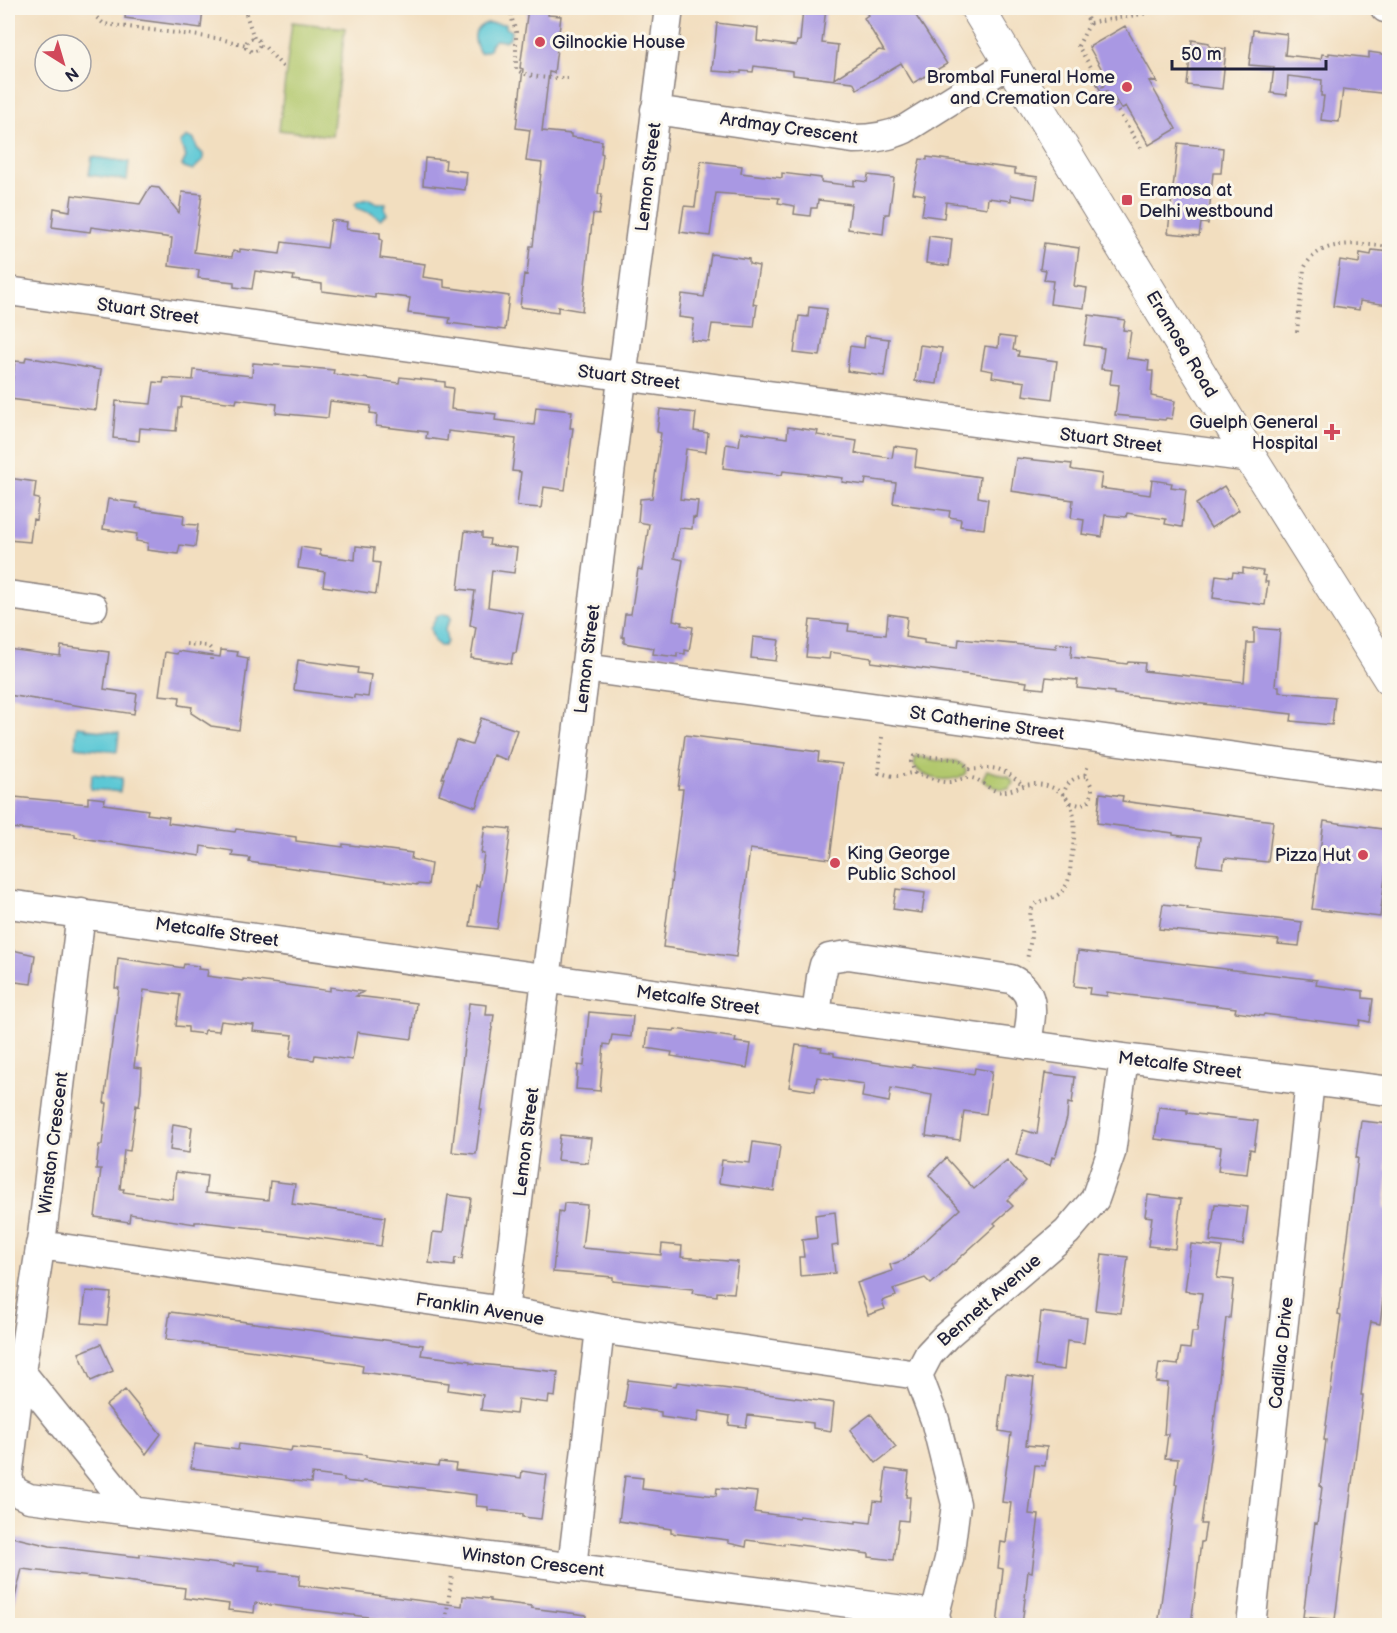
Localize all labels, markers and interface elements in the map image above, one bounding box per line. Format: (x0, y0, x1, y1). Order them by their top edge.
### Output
place label: Gilnockie House (552, 32, 685, 53)
north arrow (33, 33, 93, 93)
scale bar (1172, 33, 1326, 71)
marker: Gilnockie House (533, 35, 547, 49)
text: 50 m (1181, 44, 1222, 65)
text: N (61, 63, 82, 85)
place label: Brombal Funeral Home and Cremation Care (927, 67, 1115, 109)
marker: Brombal Funeral Home and Cremation Care (1120, 80, 1134, 94)
street label: Ardmay Crescent (719, 108, 860, 149)
street label: Lemon Street (631, 121, 666, 233)
place label: Eramosa at Delhi westbound (1139, 180, 1273, 222)
marker: Eramosa at Delhi westbound (1120, 193, 1134, 207)
street label: Eramosa Road (1141, 287, 1222, 401)
street label: Stuart Street (96, 294, 201, 329)
street label: Stuart Street (577, 361, 682, 394)
place label: Guelph General Hospital (1189, 412, 1318, 454)
marker: Guelph General Hospital (1323, 423, 1341, 441)
street label: Stuart Street (1059, 424, 1164, 457)
street label: Lemon Street (570, 603, 605, 715)
street label: St Catherine Street (908, 702, 1066, 745)
place label: King George Public School (847, 843, 956, 885)
place label: Pizza Hut (1275, 845, 1351, 866)
marker: Pizza Hut (1356, 848, 1370, 862)
marker: King George Public School (828, 856, 842, 870)
street label: Metcalfe Street (154, 913, 280, 952)
street label: Metcalfe Street (635, 981, 761, 1020)
street label: Metcalfe Street (1117, 1047, 1243, 1084)
street label: Winston Crescent (34, 1070, 73, 1216)
street label: Lemon Street (509, 1086, 544, 1198)
street label: Bennett Avenue (933, 1250, 1046, 1351)
street label: Franklin Avenue (414, 1289, 546, 1330)
street label: Cadillac Drive (1265, 1296, 1298, 1410)
street label: Winston Crescent (460, 1543, 606, 1582)

